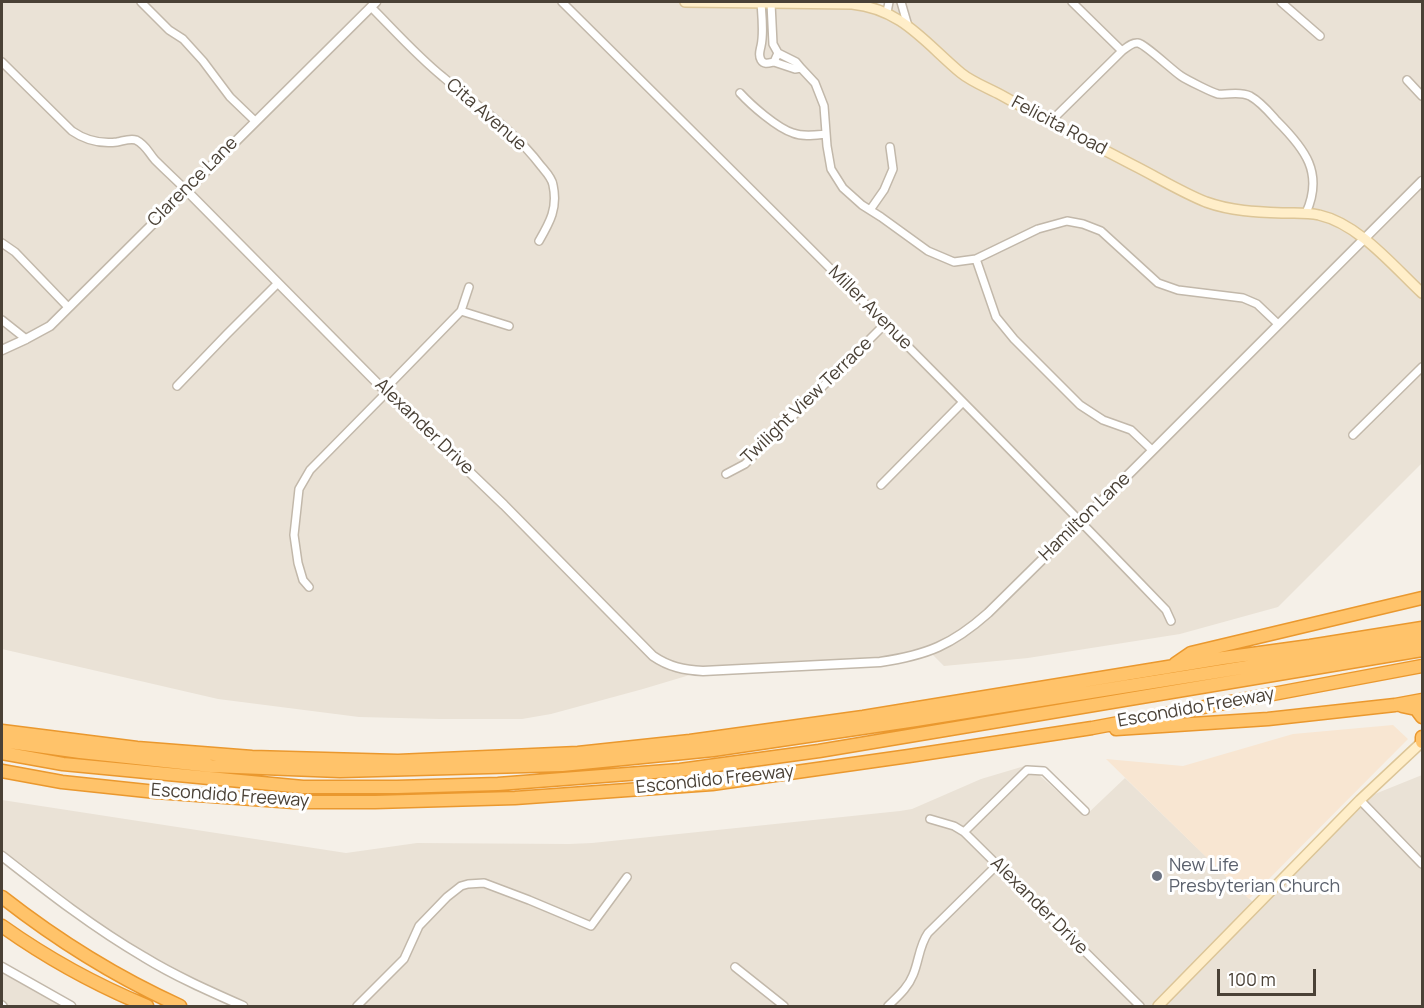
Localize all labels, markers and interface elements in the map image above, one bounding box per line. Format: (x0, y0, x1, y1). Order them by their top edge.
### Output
street label: Cita Avenue (441, 74, 531, 156)
street label: Felicita Road (1008, 92, 1110, 160)
street label: Clarence Lane (143, 132, 243, 232)
street label: Miller Avenue (823, 261, 917, 355)
street label: Twilight View Terrace (737, 333, 877, 469)
street label: Alexander Drive (370, 374, 478, 480)
street label: Hamilton Lane (1035, 468, 1135, 566)
street label: Escondido Freeway (1116, 684, 1276, 732)
street label: Escondido Freeway (635, 761, 795, 799)
street label: Escondido Freeway (150, 780, 310, 812)
street label: Alexander Drive (986, 853, 1092, 959)
place label: New Life Presbyterian Church (1169, 855, 1340, 898)
marker: New Life Presbyterian Church (1150, 869, 1164, 883)
scale bar (1220, 957, 1319, 995)
text: 100 m (1228, 967, 1276, 991)

